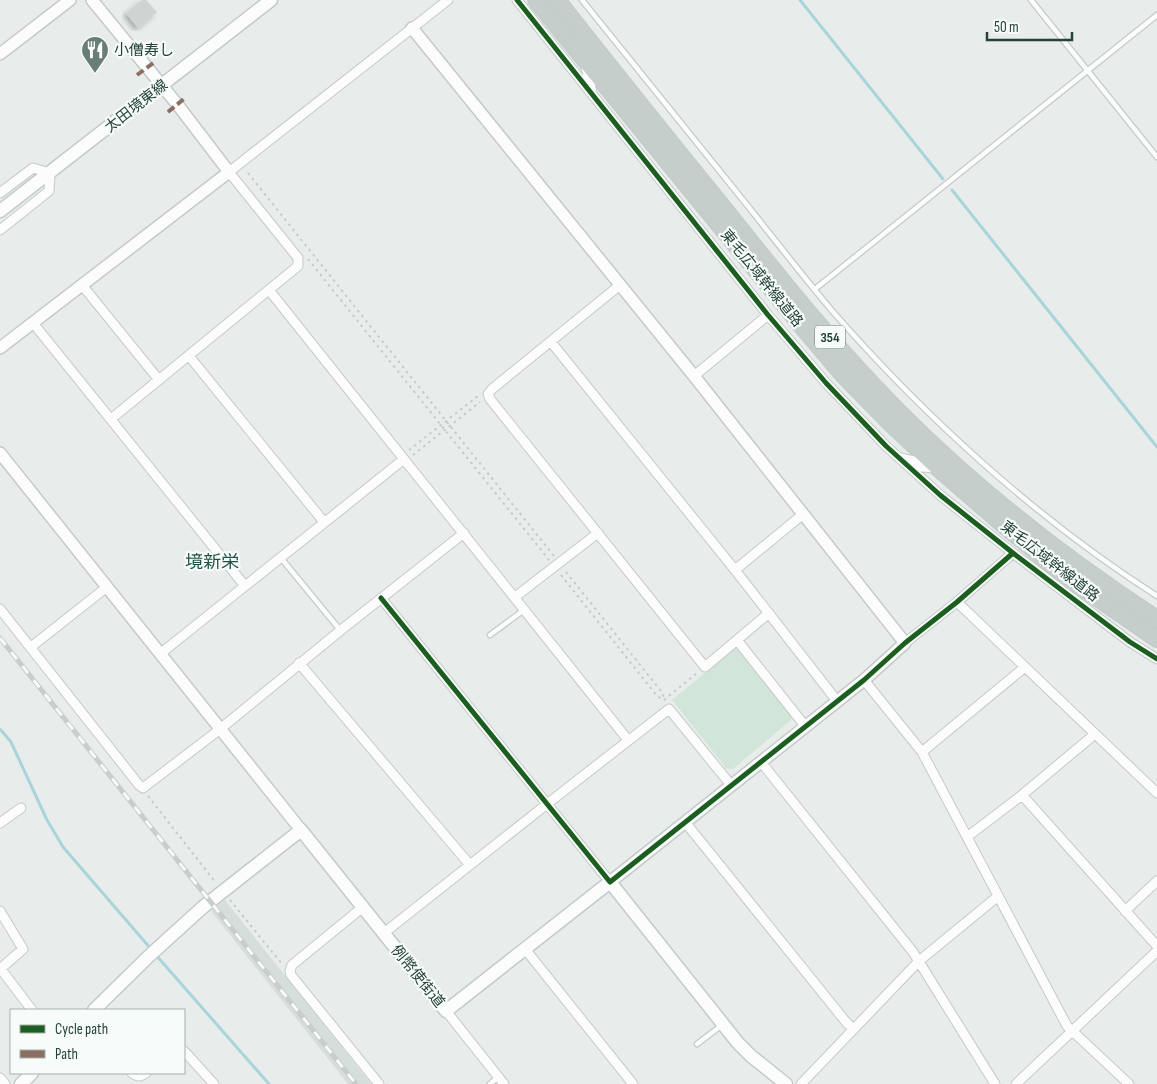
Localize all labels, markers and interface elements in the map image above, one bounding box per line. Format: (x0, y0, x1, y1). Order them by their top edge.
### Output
scale bar (987, 10, 1072, 42)
text: 50 m (994, 18, 1019, 37)
restaurant icon: 小僧寿し (80, 35, 110, 74)
place label: 小僧寿し (114, 41, 174, 60)
street label: 太田境東線 (101, 76, 172, 137)
street label: 東毛広域幹線道路 (716, 226, 807, 331)
road number: 354 (815, 326, 845, 348)
street label: 東毛広域幹線道路 (997, 517, 1103, 606)
district label: 境新栄 (185, 552, 239, 573)
street label: 例幣使街道 (387, 941, 449, 1011)
legend (10, 1009, 185, 1074)
text: Cycle path (55, 1020, 108, 1039)
text: Path (55, 1045, 78, 1064)

